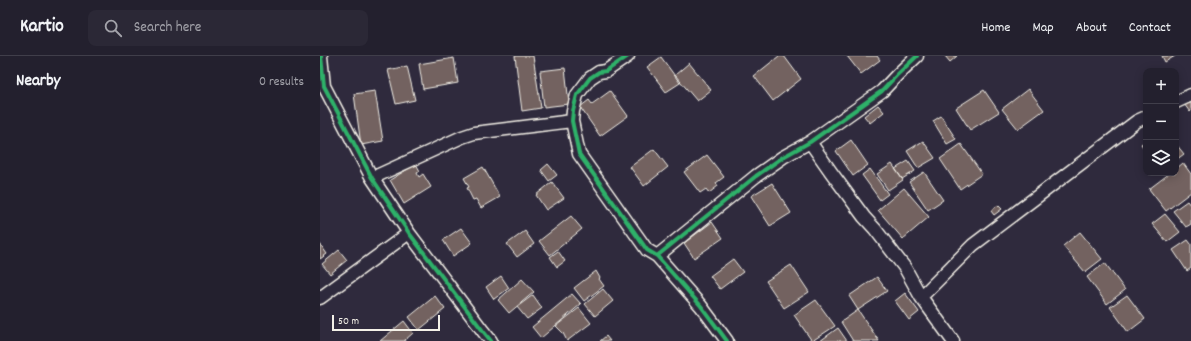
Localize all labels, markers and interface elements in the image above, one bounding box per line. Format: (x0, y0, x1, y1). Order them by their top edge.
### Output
search box (88, 10, 368, 46)
text: Kartio (20, 14, 64, 41)
icon: search (102, 17, 124, 39)
text: Search here (134, 17, 201, 39)
text: Home (981, 18, 1010, 38)
text: Map (1032, 18, 1054, 38)
text: About (1076, 18, 1107, 38)
text: Contact (1129, 18, 1171, 38)
map controls (1143, 68, 1179, 176)
button: + (1143, 68, 1179, 104)
text: Nearby (16, 70, 60, 94)
text: 0 results (259, 73, 304, 92)
button: − (1143, 104, 1179, 140)
button: layers (1143, 140, 1179, 176)
scale bar (332, 313, 440, 332)
text: 50 m (338, 314, 359, 330)

